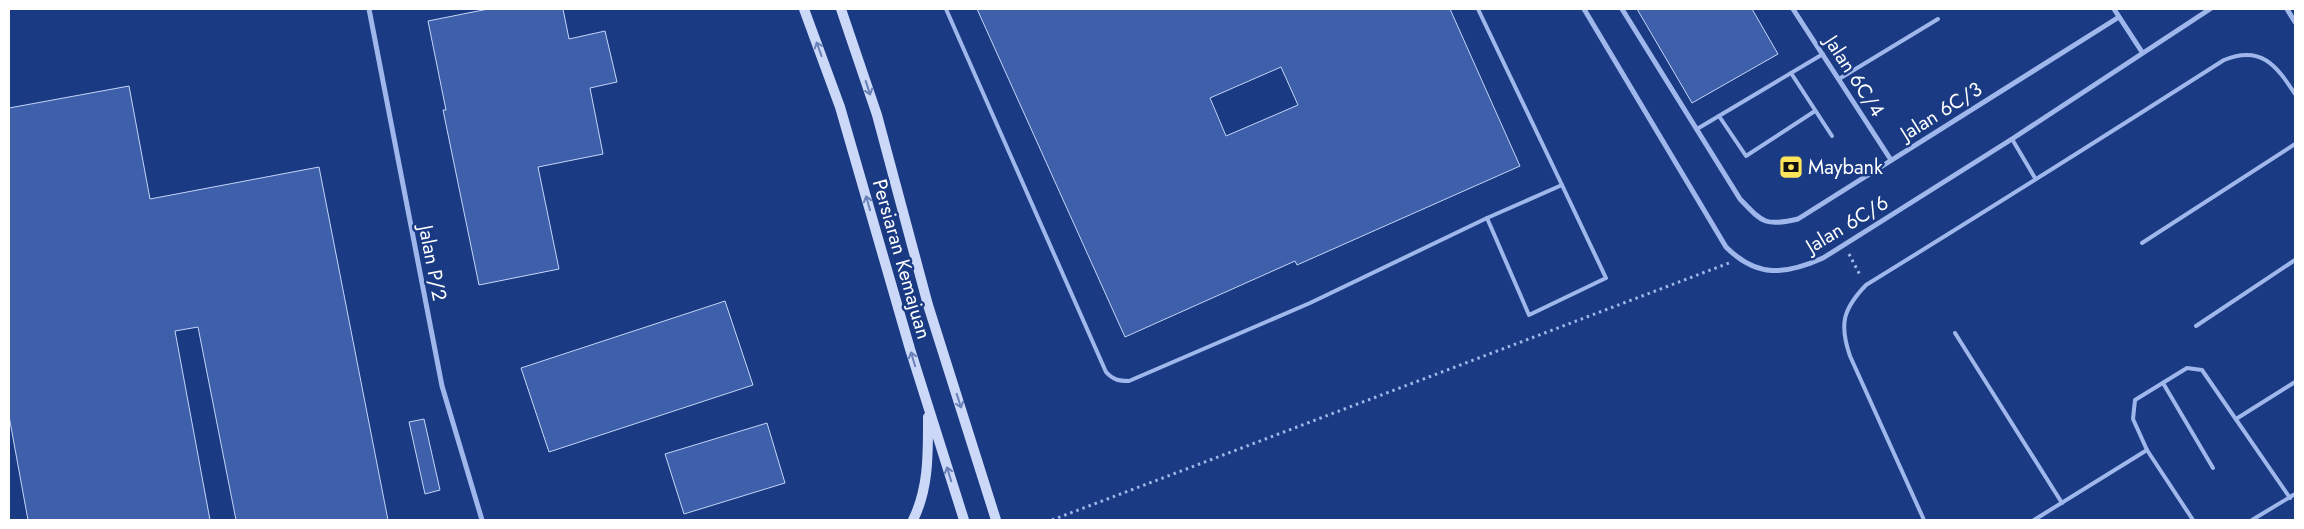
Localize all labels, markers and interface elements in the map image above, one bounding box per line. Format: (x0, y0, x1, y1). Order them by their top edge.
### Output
street label: Jalan 6C/4 (1816, 27, 1892, 123)
one-way arrow (814, 41, 823, 57)
street label: Jalan 6C/3 (1892, 75, 1988, 149)
one-way arrow (864, 80, 873, 95)
place label: Maybank (1808, 153, 1883, 182)
bank icon: Maybank (1778, 154, 1804, 180)
street label: Persiaran Kemajuan (865, 176, 938, 343)
street label: Jalan 6C/6 (1798, 188, 1894, 262)
one-way arrow (863, 196, 873, 212)
street label: Jalan P/2 (410, 220, 454, 303)
one-way arrow (908, 352, 918, 368)
one-way arrow (954, 393, 964, 409)
one-way arrow (944, 466, 954, 482)

